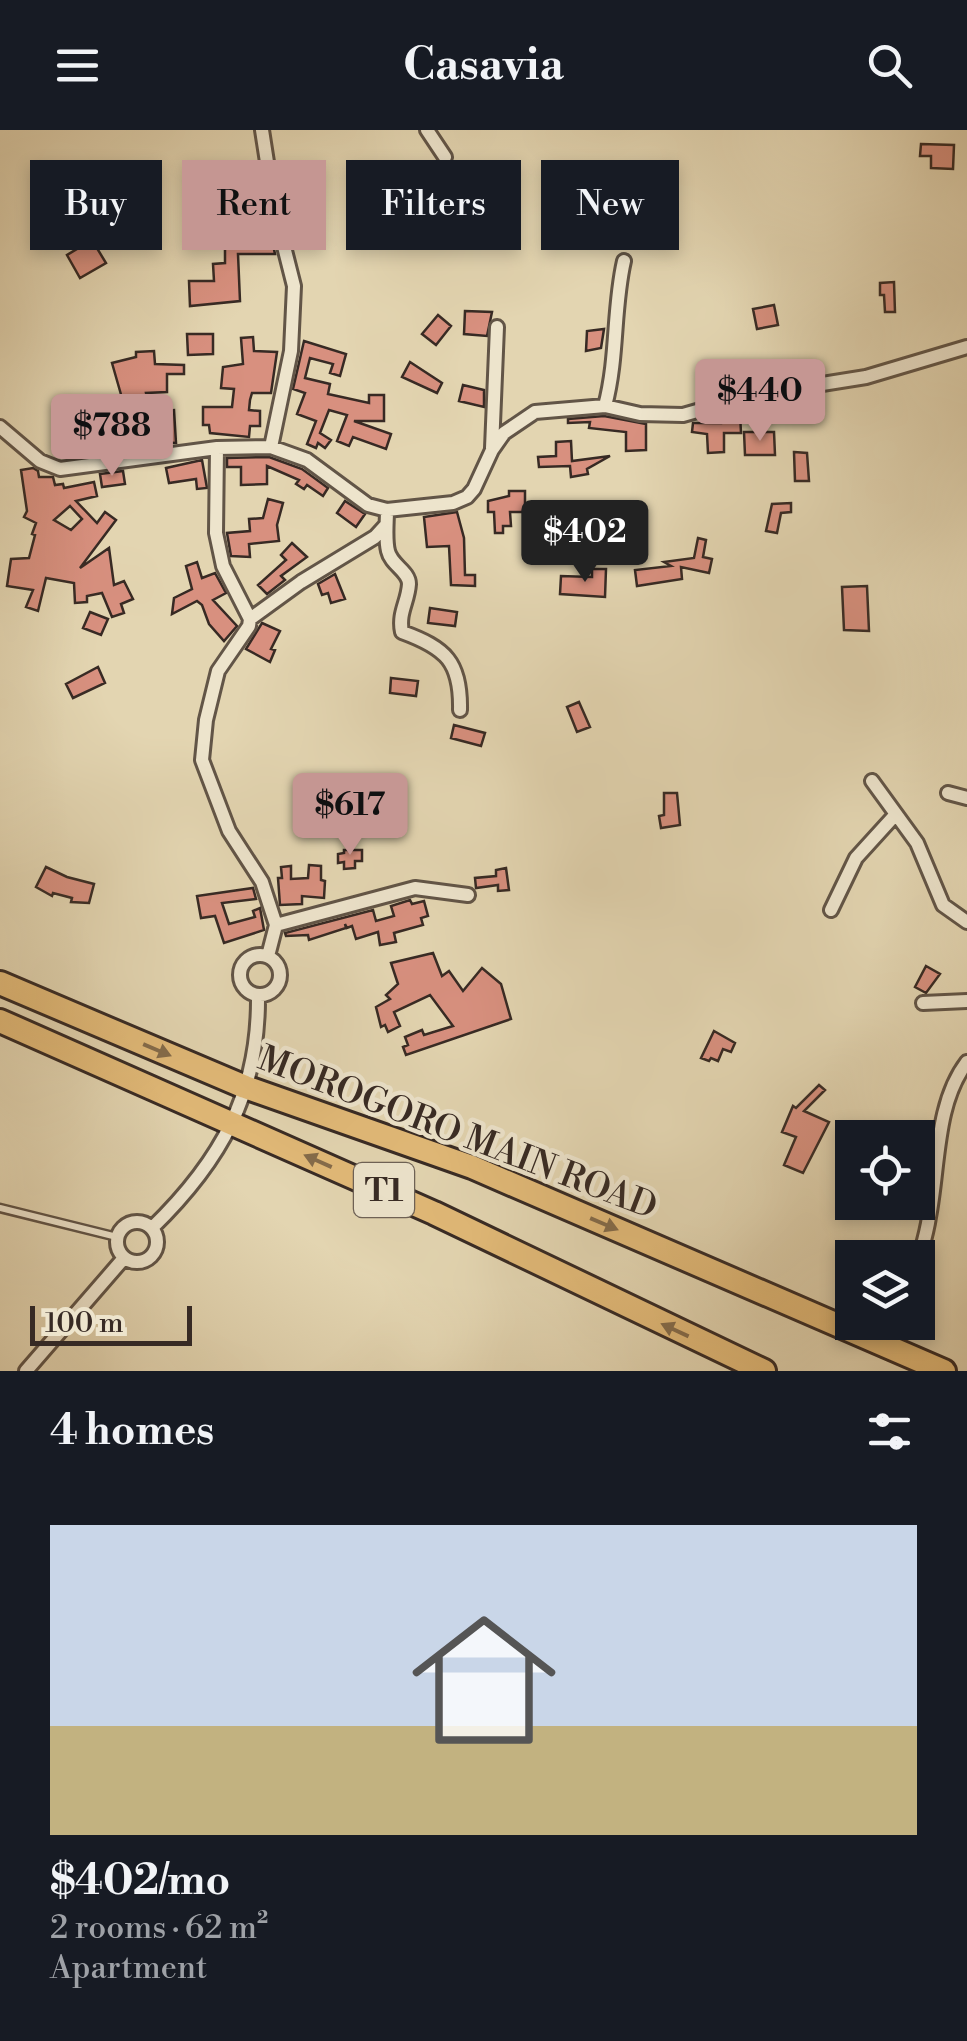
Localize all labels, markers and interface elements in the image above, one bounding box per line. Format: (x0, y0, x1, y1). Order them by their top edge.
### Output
text: Casavia (403, 37, 564, 94)
icon: menu (50, 38, 105, 93)
icon: search (862, 38, 917, 93)
chip: Buy (30, 160, 162, 250)
chip: Rent (182, 160, 326, 250)
chip: Filters (346, 160, 521, 250)
chip: New (541, 160, 679, 250)
pin: $440 (701, 359, 819, 444)
text: $440 (717, 371, 803, 411)
pin: $788 (53, 394, 171, 479)
text: $788 (73, 406, 151, 446)
pin: $402 (526, 500, 644, 585)
text: $402 (543, 512, 627, 552)
pin: $617 (291, 773, 409, 858)
text: $617 (315, 785, 385, 825)
street label: MOROGORO MAIN ROAD (252, 1037, 663, 1229)
one-way arrow (142, 1042, 172, 1058)
map controls (835, 1120, 935, 1340)
button: locate (835, 1120, 935, 1220)
one-way arrow (303, 1153, 333, 1169)
road number: T1 (354, 1163, 414, 1217)
one-way arrow (590, 1216, 619, 1232)
button: layers (835, 1240, 935, 1340)
scale bar (30, 1301, 192, 1346)
text: 100 m (45, 1306, 124, 1341)
one-way arrow (661, 1322, 690, 1338)
icon: filters (862, 1404, 917, 1459)
text: 4 homes (50, 1405, 214, 1458)
icon: home (394, 1590, 574, 1770)
text: $402/mo (50, 1855, 230, 1908)
text: 2 rooms · 62 m² (50, 1908, 268, 1948)
text: Apartment (50, 1948, 207, 1988)

